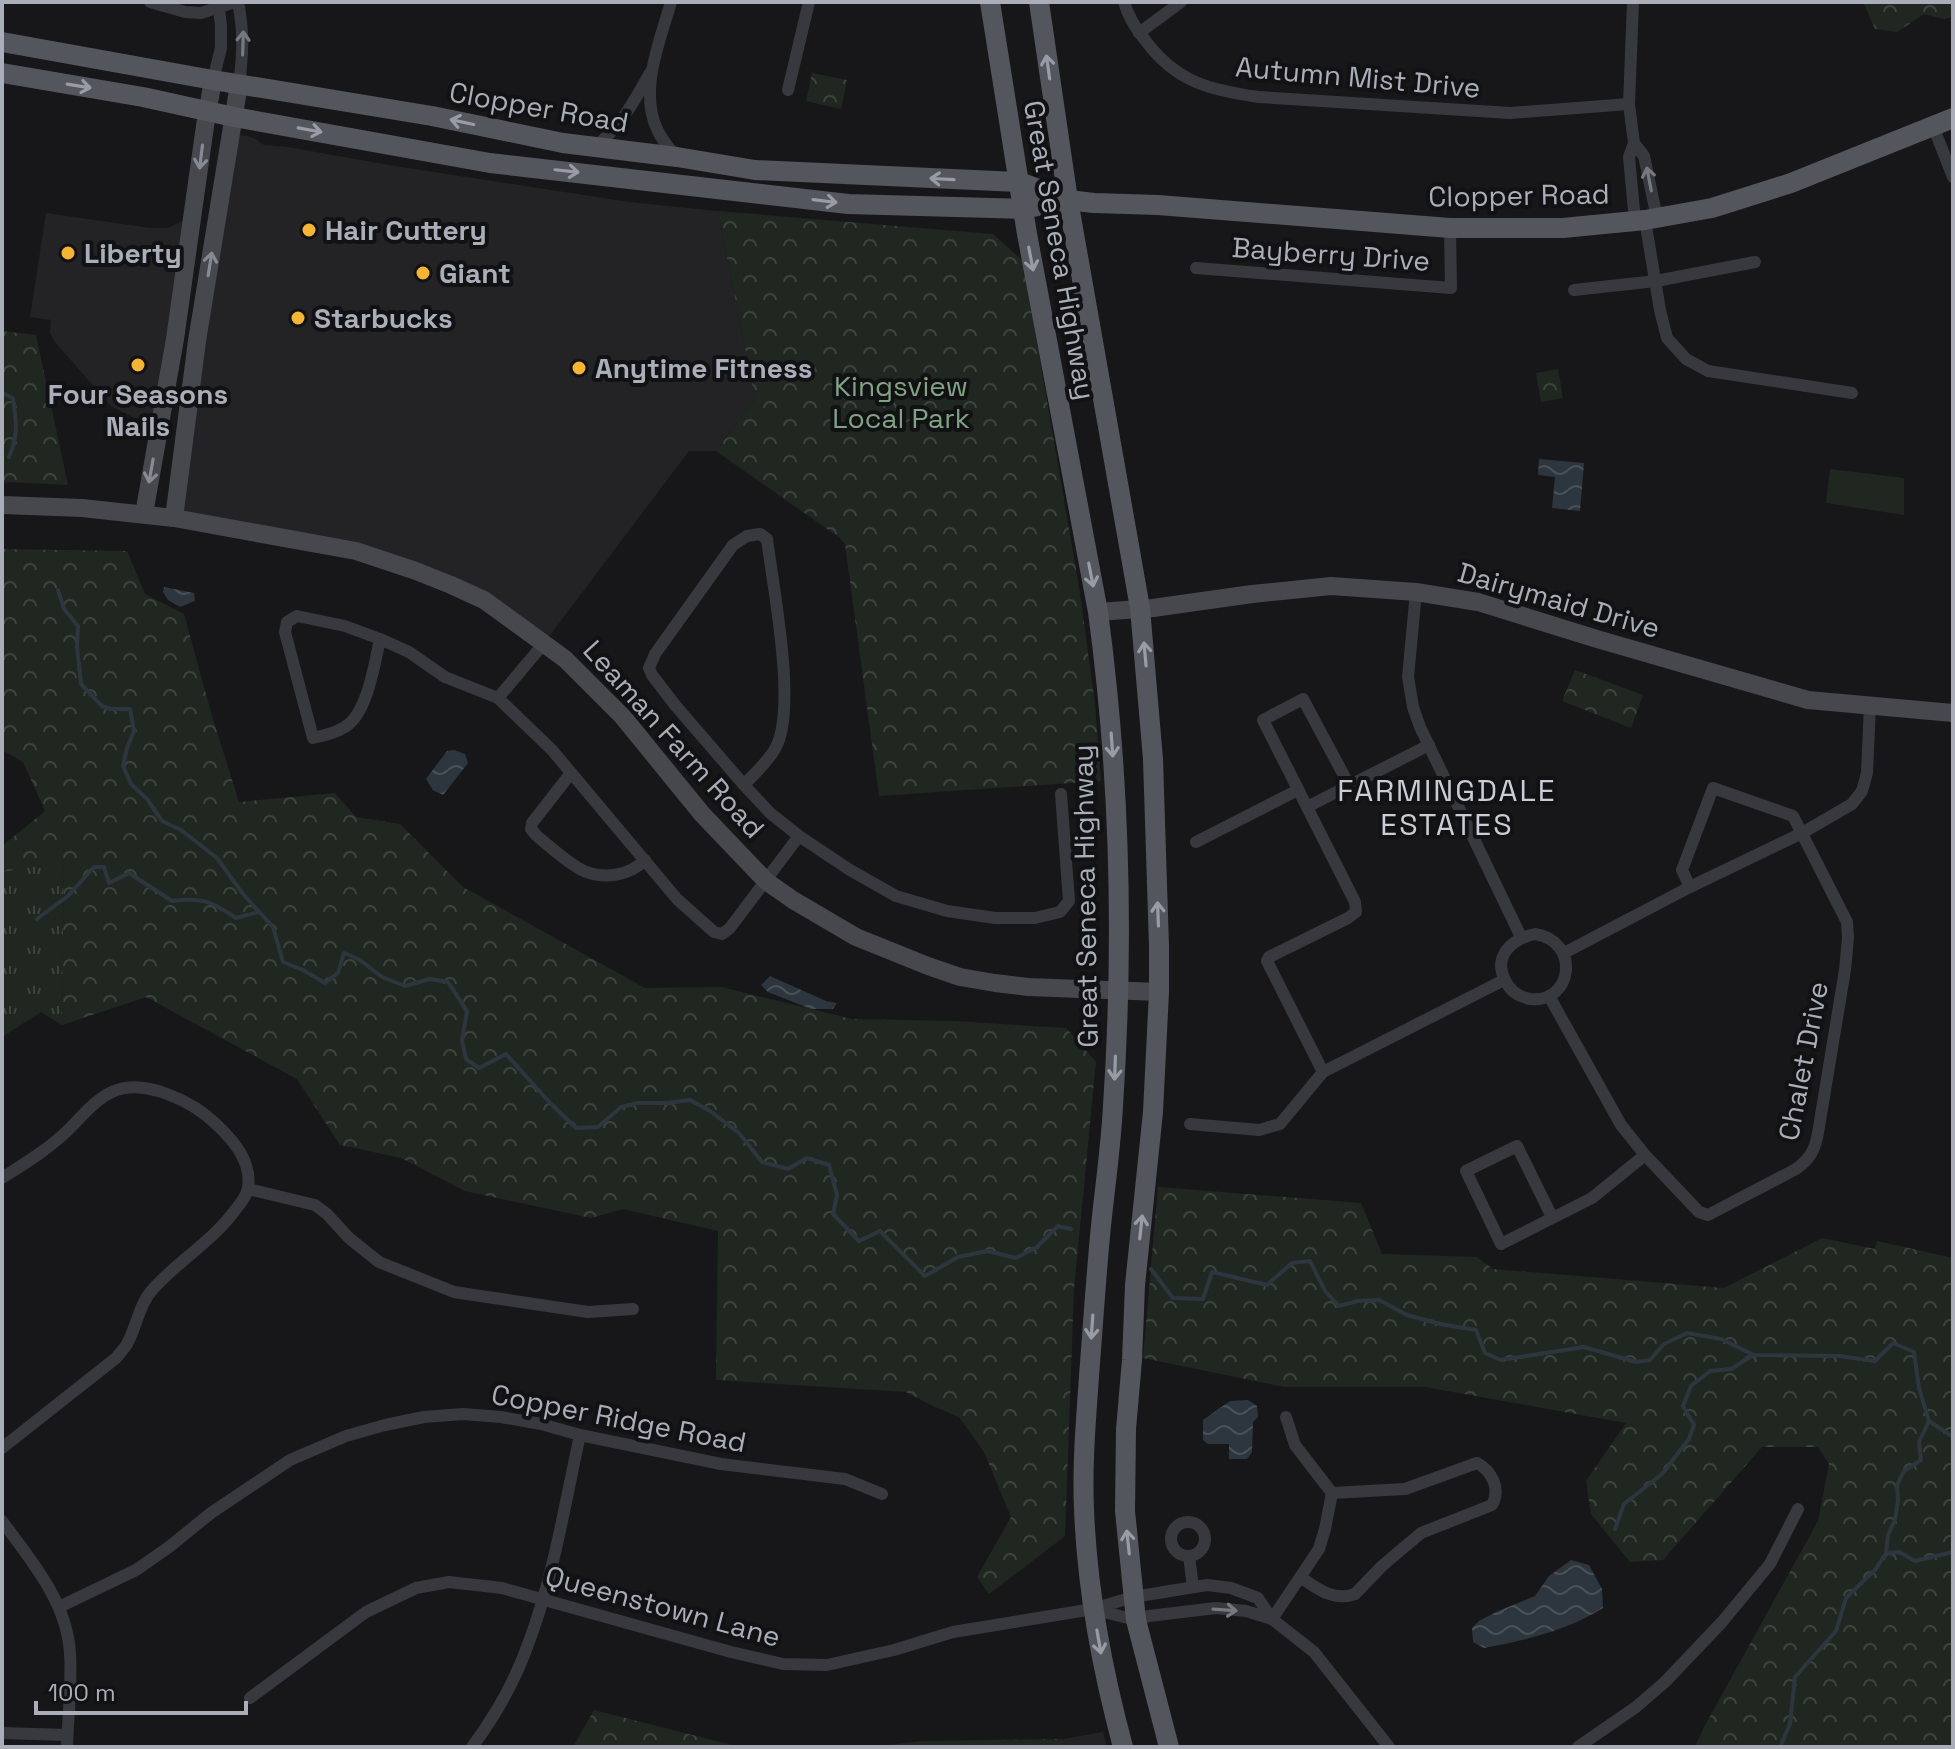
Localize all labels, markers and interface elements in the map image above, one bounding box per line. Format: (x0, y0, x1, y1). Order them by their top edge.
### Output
one-way arrow (235, 30, 250, 57)
street label: Autumn Mist Drive (1234, 48, 1482, 106)
one-way arrow (1040, 55, 1055, 80)
street label: Clopper Road (447, 74, 631, 140)
one-way arrow (66, 79, 91, 94)
street label: Great Seneca Highway (1016, 98, 1104, 402)
one-way arrow (450, 114, 475, 129)
one-way arrow (297, 124, 323, 139)
one-way arrow (193, 144, 208, 169)
one-way arrow (553, 164, 580, 179)
one-way arrow (1641, 167, 1656, 192)
one-way arrow (929, 171, 955, 186)
street label: Clopper Road (1428, 175, 1610, 215)
one-way arrow (812, 194, 838, 209)
place label: Hair Cuttery (325, 212, 487, 248)
marker: Hair Cuttery (300, 221, 318, 239)
street label: Bayberry Drive (1231, 229, 1431, 279)
place label: Liberty (84, 235, 182, 271)
marker: Liberty (59, 244, 77, 262)
one-way arrow (1025, 246, 1040, 271)
one-way arrow (203, 252, 218, 277)
place label: Giant (439, 255, 511, 291)
marker: Giant (414, 264, 432, 282)
place label: Starbucks (314, 300, 453, 336)
marker: Starbucks (289, 309, 307, 327)
place label: Anytime Fitness (595, 350, 812, 386)
marker: Four Seasons Nails (129, 356, 147, 374)
marker: Anytime Fitness (570, 359, 588, 377)
park label: Kingsview Local Park (832, 368, 970, 436)
place label: Four Seasons Nails (48, 376, 228, 444)
one-way arrow (143, 458, 158, 483)
street label: Dairymaid Drive (1454, 554, 1664, 646)
one-way arrow (1084, 561, 1099, 587)
street label: Leaman Farm Road (576, 633, 772, 845)
one-way arrow (1137, 641, 1152, 668)
one-way arrow (1105, 731, 1120, 758)
street label: Great Seneca Highway (1064, 744, 1106, 1048)
district label: FARMINGDALE ESTATES (1337, 771, 1557, 844)
one-way arrow (1151, 901, 1166, 928)
street label: Chalet Drive (1770, 978, 1836, 1144)
one-way arrow (1107, 1054, 1122, 1081)
one-way arrow (1134, 1214, 1149, 1241)
one-way arrow (1084, 1313, 1099, 1340)
street label: Copper Ridge Road (489, 1376, 749, 1460)
one-way arrow (1121, 1529, 1136, 1556)
street label: Queenstown Lane (541, 1557, 785, 1655)
one-way arrow (1211, 1603, 1238, 1618)
one-way arrow (1092, 1629, 1107, 1654)
scale bar (36, 1665, 246, 1715)
text: 100 m (48, 1677, 116, 1708)

